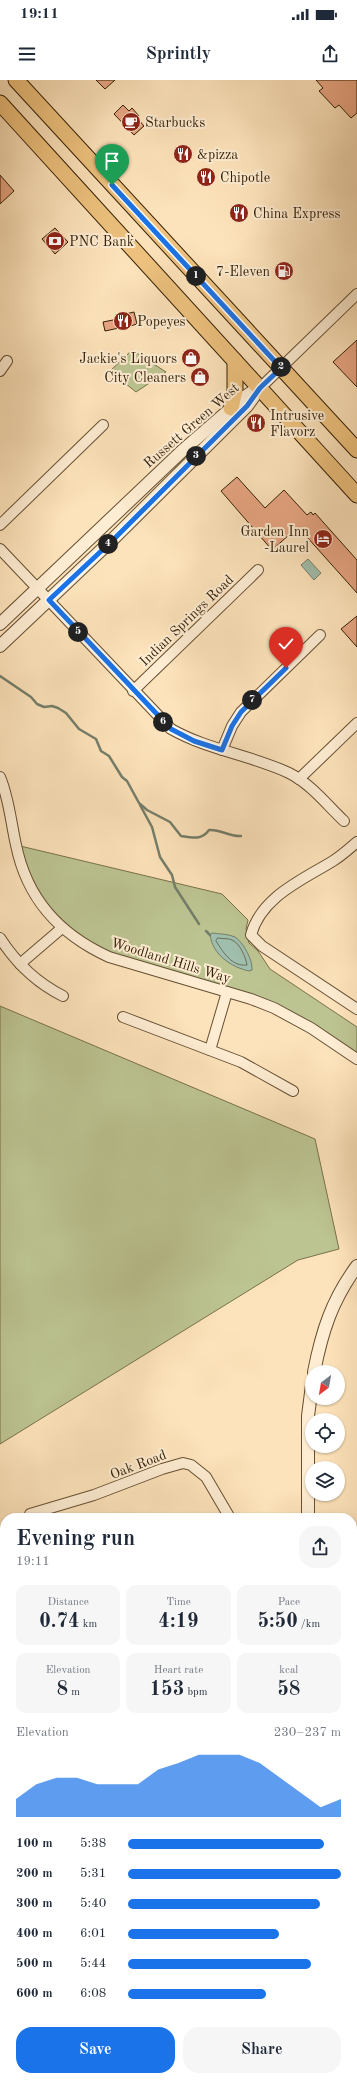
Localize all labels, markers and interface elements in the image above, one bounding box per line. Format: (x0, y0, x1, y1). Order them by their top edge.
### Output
text: 19:11 (20, 7, 59, 22)
icon: menu (16, 43, 38, 65)
icon: share (319, 43, 341, 65)
text: Sprintly (146, 45, 211, 63)
cafe icon: Starbucks (120, 111, 142, 133)
place label: Starbucks (145, 116, 205, 130)
restaurant icon: &pizza (172, 143, 194, 165)
pin (95, 144, 129, 185)
place label: &pizza (197, 148, 238, 162)
icon: arrive (101, 150, 123, 172)
restaurant icon: Chipotle (195, 166, 217, 188)
place label: Chipotle (220, 171, 270, 185)
restaurant icon: China Express (228, 202, 250, 224)
place label: China Express (253, 207, 341, 221)
bank icon: PNC Bank (44, 230, 66, 252)
place label: PNC Bank (69, 235, 134, 249)
fuel station icon: 7-Eleven (273, 260, 295, 282)
place label: 7-Eleven (216, 265, 270, 279)
pin: 1 (186, 266, 206, 286)
text: 1 (193, 270, 199, 281)
restaurant icon: Popeyes (112, 310, 134, 332)
place label: Popeyes (137, 315, 186, 329)
shop icon: Jackie's Liquors (180, 347, 202, 369)
place label: Jackie's Liquors (79, 352, 177, 366)
pin: 2 (271, 357, 291, 377)
text: 2 (278, 361, 284, 372)
shop icon: City Cleaners (189, 366, 211, 388)
place label: City Cleaners (104, 371, 186, 385)
street label: Russett Green West (141, 381, 242, 471)
place label: Intrusive Flavorz (270, 409, 324, 439)
restaurant icon: Intrusive Flavorz (245, 412, 267, 434)
pin: 3 (186, 446, 206, 466)
text: 3 (193, 450, 199, 461)
place label: Garden Inn -Laurel (240, 525, 309, 555)
hotel icon: Garden Inn -Laurel (312, 528, 334, 550)
pin: 4 (98, 534, 118, 554)
text: 4 (105, 538, 111, 549)
street label: Indian Springs Road (137, 573, 236, 669)
pin: 5 (68, 622, 88, 642)
text: 5 (75, 626, 81, 637)
pin (269, 627, 303, 668)
icon: check (275, 633, 297, 655)
pin: 7 (242, 690, 262, 710)
text: 7 (249, 694, 255, 705)
pin: 6 (153, 712, 173, 732)
text: 6 (160, 716, 166, 727)
street label: Woodland Hills Way (109, 936, 233, 986)
north arrow (305, 1365, 345, 1405)
map controls (305, 1365, 345, 1501)
button: locate (305, 1413, 345, 1453)
street label: Oak Road (108, 1448, 168, 1482)
button: layers (305, 1461, 345, 1501)
button: share (299, 1526, 341, 1568)
text: Evening run (16, 1528, 135, 1550)
text: 19:11 (16, 1555, 50, 1568)
text: Distance (47, 1597, 89, 1608)
text: Time (166, 1597, 191, 1608)
text: Pace (278, 1597, 300, 1608)
text: 0.74 (39, 1612, 80, 1632)
text: 4:19 (158, 1612, 199, 1632)
text: 5:50 (257, 1612, 298, 1632)
text: km (80, 1619, 97, 1630)
text: /km (298, 1619, 320, 1630)
text: Elevation (46, 1665, 91, 1676)
text: Heart rate (154, 1665, 203, 1676)
text: kcal (279, 1665, 298, 1676)
text: 8 (56, 1680, 68, 1700)
text: 153 (150, 1680, 184, 1700)
text: 58 (277, 1680, 300, 1700)
text: m (68, 1687, 80, 1698)
text: bpm (184, 1687, 207, 1698)
text: Elevation (16, 1726, 69, 1739)
text: 230–237 m (274, 1726, 341, 1739)
text: 100 m (16, 1837, 53, 1850)
text: 5:38 (80, 1837, 106, 1850)
text: 200 m (16, 1867, 53, 1880)
text: 5:31 (80, 1867, 106, 1880)
text: 300 m (16, 1897, 53, 1910)
text: 5:40 (80, 1897, 106, 1910)
text: 400 m (16, 1927, 53, 1940)
text: 6:01 (80, 1927, 106, 1940)
text: 500 m (16, 1957, 53, 1970)
text: 5:44 (80, 1957, 106, 1970)
text: 600 m (16, 1987, 53, 2000)
text: 6:08 (80, 1987, 106, 2000)
button: Save (16, 2027, 175, 2073)
button: Share (183, 2027, 341, 2073)

